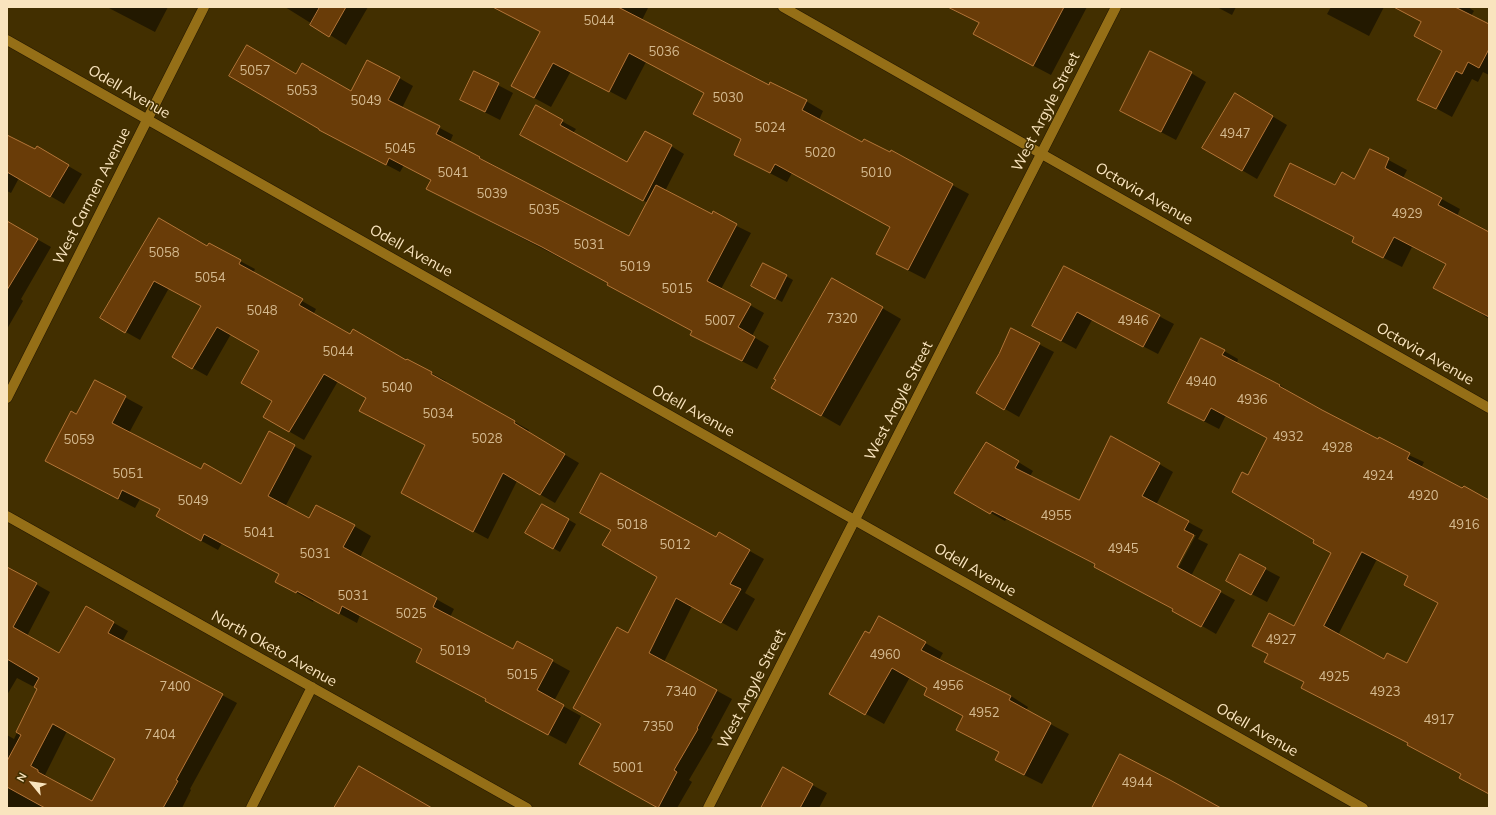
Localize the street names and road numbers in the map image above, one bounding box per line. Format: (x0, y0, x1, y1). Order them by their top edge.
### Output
street label: West Argyle Street (1008, 50, 1084, 174)
street label: Odell Avenue (85, 61, 173, 123)
street label: West Carmen Avenue (50, 125, 134, 267)
street label: Octavia Avenue (1092, 159, 1196, 229)
street label: Odell Avenue (366, 221, 456, 281)
street label: Octavia Avenue (1373, 319, 1477, 389)
street label: West Argyle Street (861, 339, 937, 463)
street label: Odell Avenue (648, 381, 738, 441)
street label: Odell Avenue (931, 539, 1019, 601)
street label: North Oketo Avenue (208, 607, 340, 691)
street label: West Argyle Street (714, 627, 790, 751)
street label: Odell Avenue (1213, 699, 1301, 761)

